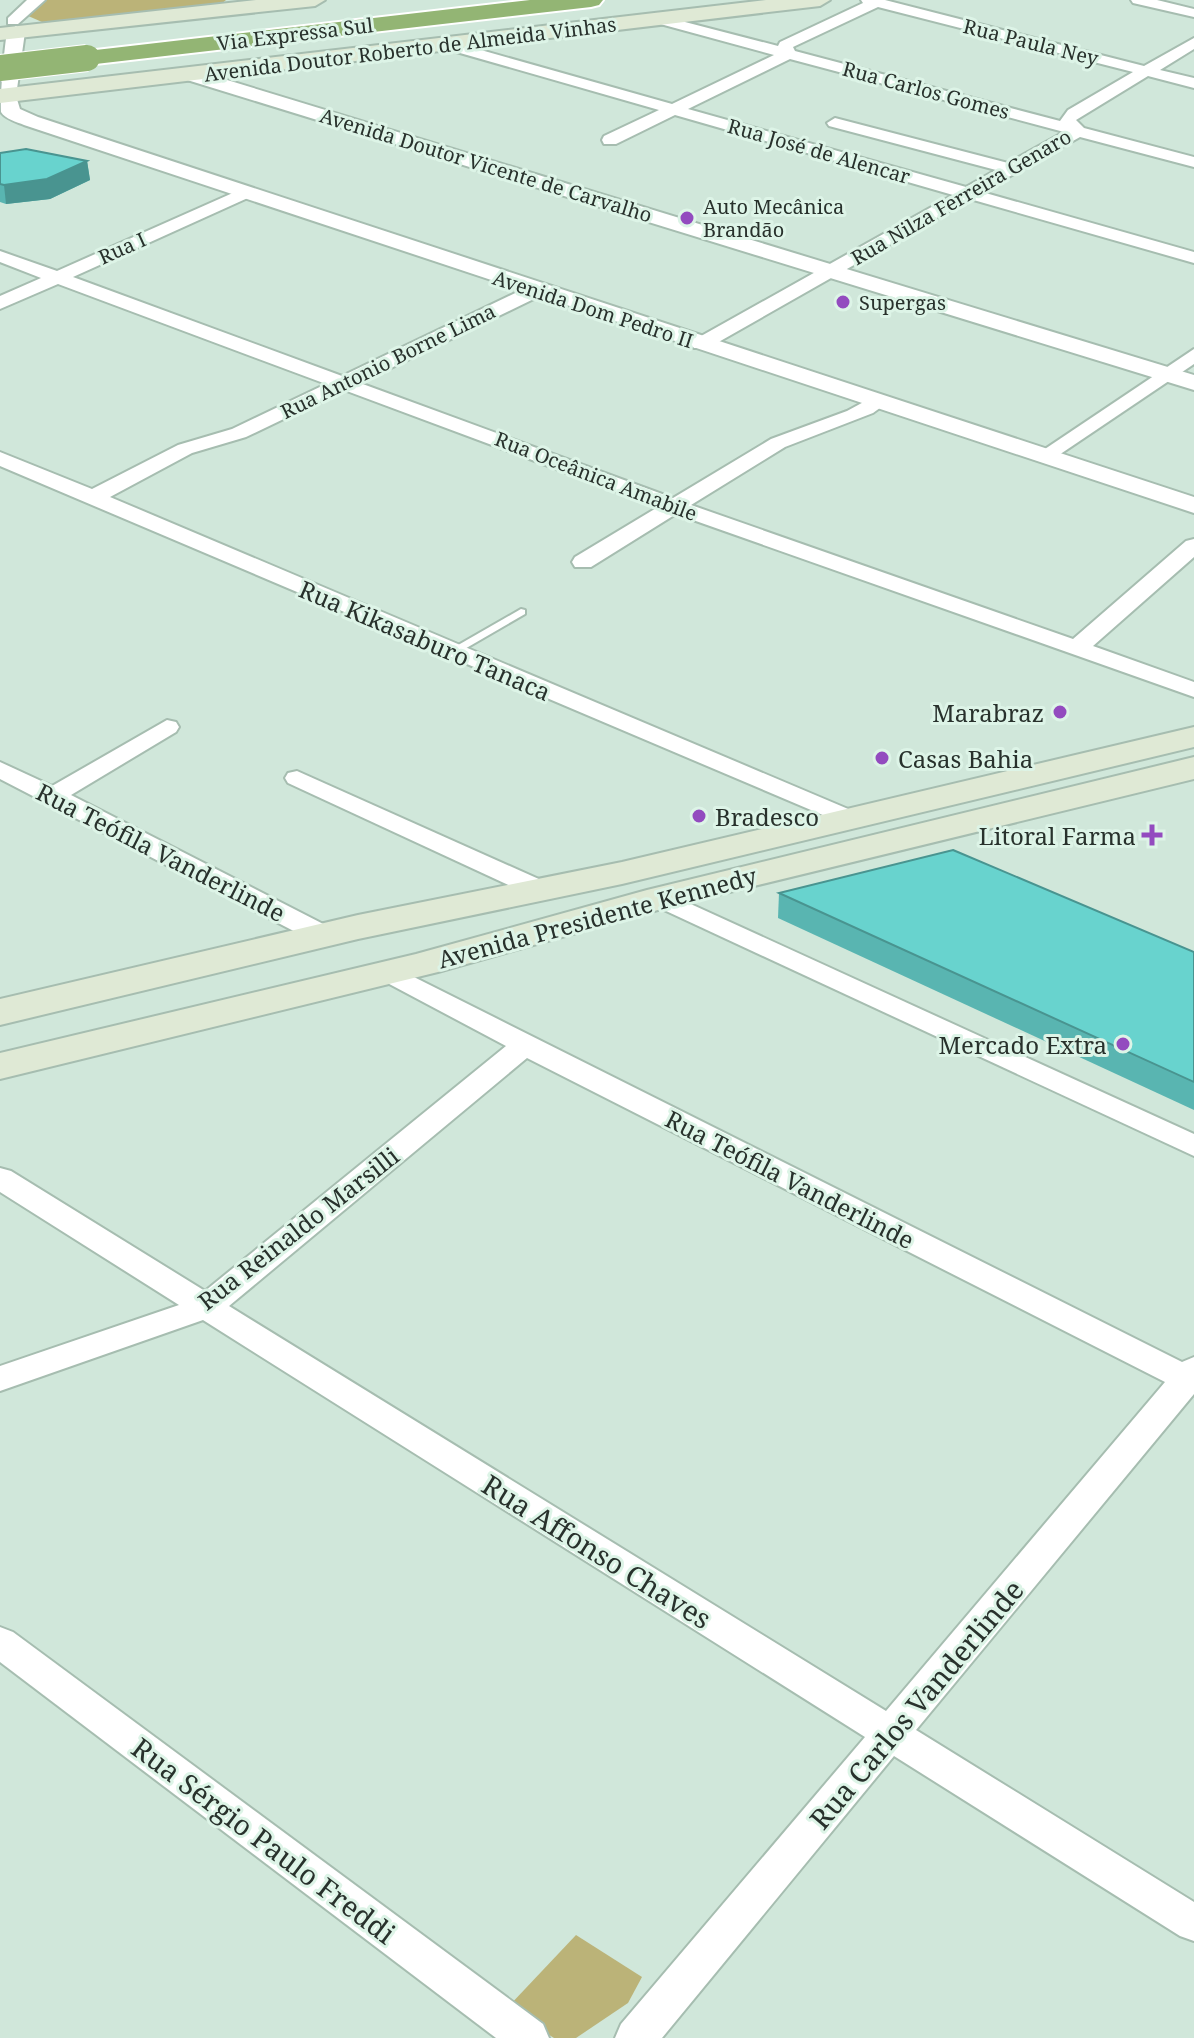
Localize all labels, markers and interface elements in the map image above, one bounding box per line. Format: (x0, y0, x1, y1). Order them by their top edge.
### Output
street label: Avenida Doutor Roberto de Almeida Vinhas (202, 10, 618, 88)
street label: Via Expressa Sul (215, 11, 375, 57)
street label: Rua Paula Ney (961, 12, 1102, 72)
street label: Rua Carlos Gomes (840, 55, 1012, 125)
street label: Avenida Doutor Vicente de Carvalho (317, 102, 655, 228)
street label: Rua José de Alencar (725, 112, 914, 190)
street label: Rua Nilza Ferreira Genaro (846, 123, 1076, 271)
place label: Auto Mecânica Brandão (703, 193, 844, 243)
marker: Auto Mecânica Brandão (678, 209, 696, 227)
street label: Rua I (94, 226, 150, 270)
street label: Avenida Dom Pedro II (489, 264, 697, 354)
place label: Supergas (859, 289, 946, 316)
marker: Supergas (834, 293, 852, 311)
street label: Rua Antonio Borne Lima (276, 297, 500, 425)
street label: Rua Oceânica Amabile (491, 425, 701, 527)
street label: Rua Kikasaburo Tanaca (294, 572, 556, 708)
place label: Marabraz (932, 696, 1044, 729)
marker: Marabraz (1051, 703, 1069, 721)
place label: Casas Bahia (898, 742, 1033, 775)
marker: Casas Bahia (873, 749, 891, 767)
street label: Rua Teófila Vanderlinde (31, 775, 291, 929)
place label: Bradesco (715, 800, 819, 833)
marker: Bradesco (690, 807, 708, 825)
place label: Litoral Farma (979, 819, 1136, 852)
marker: Litoral Farma (1143, 826, 1161, 844)
street label: Avenida Presidente Kennedy (434, 858, 761, 975)
place label: Mercado Extra (939, 1028, 1107, 1061)
marker: Mercado Extra (1114, 1035, 1132, 1053)
street label: Rua Teófila Vanderlinde (660, 1102, 920, 1256)
street label: Rua Reinaldo Marsilli (191, 1139, 406, 1317)
street label: Rua Affonso Chaves (475, 1465, 719, 1637)
street label: Rua Carlos Vanderlinde (800, 1571, 1032, 1837)
street label: Rua Sérgio Paulo Freddi (125, 1728, 404, 1952)

